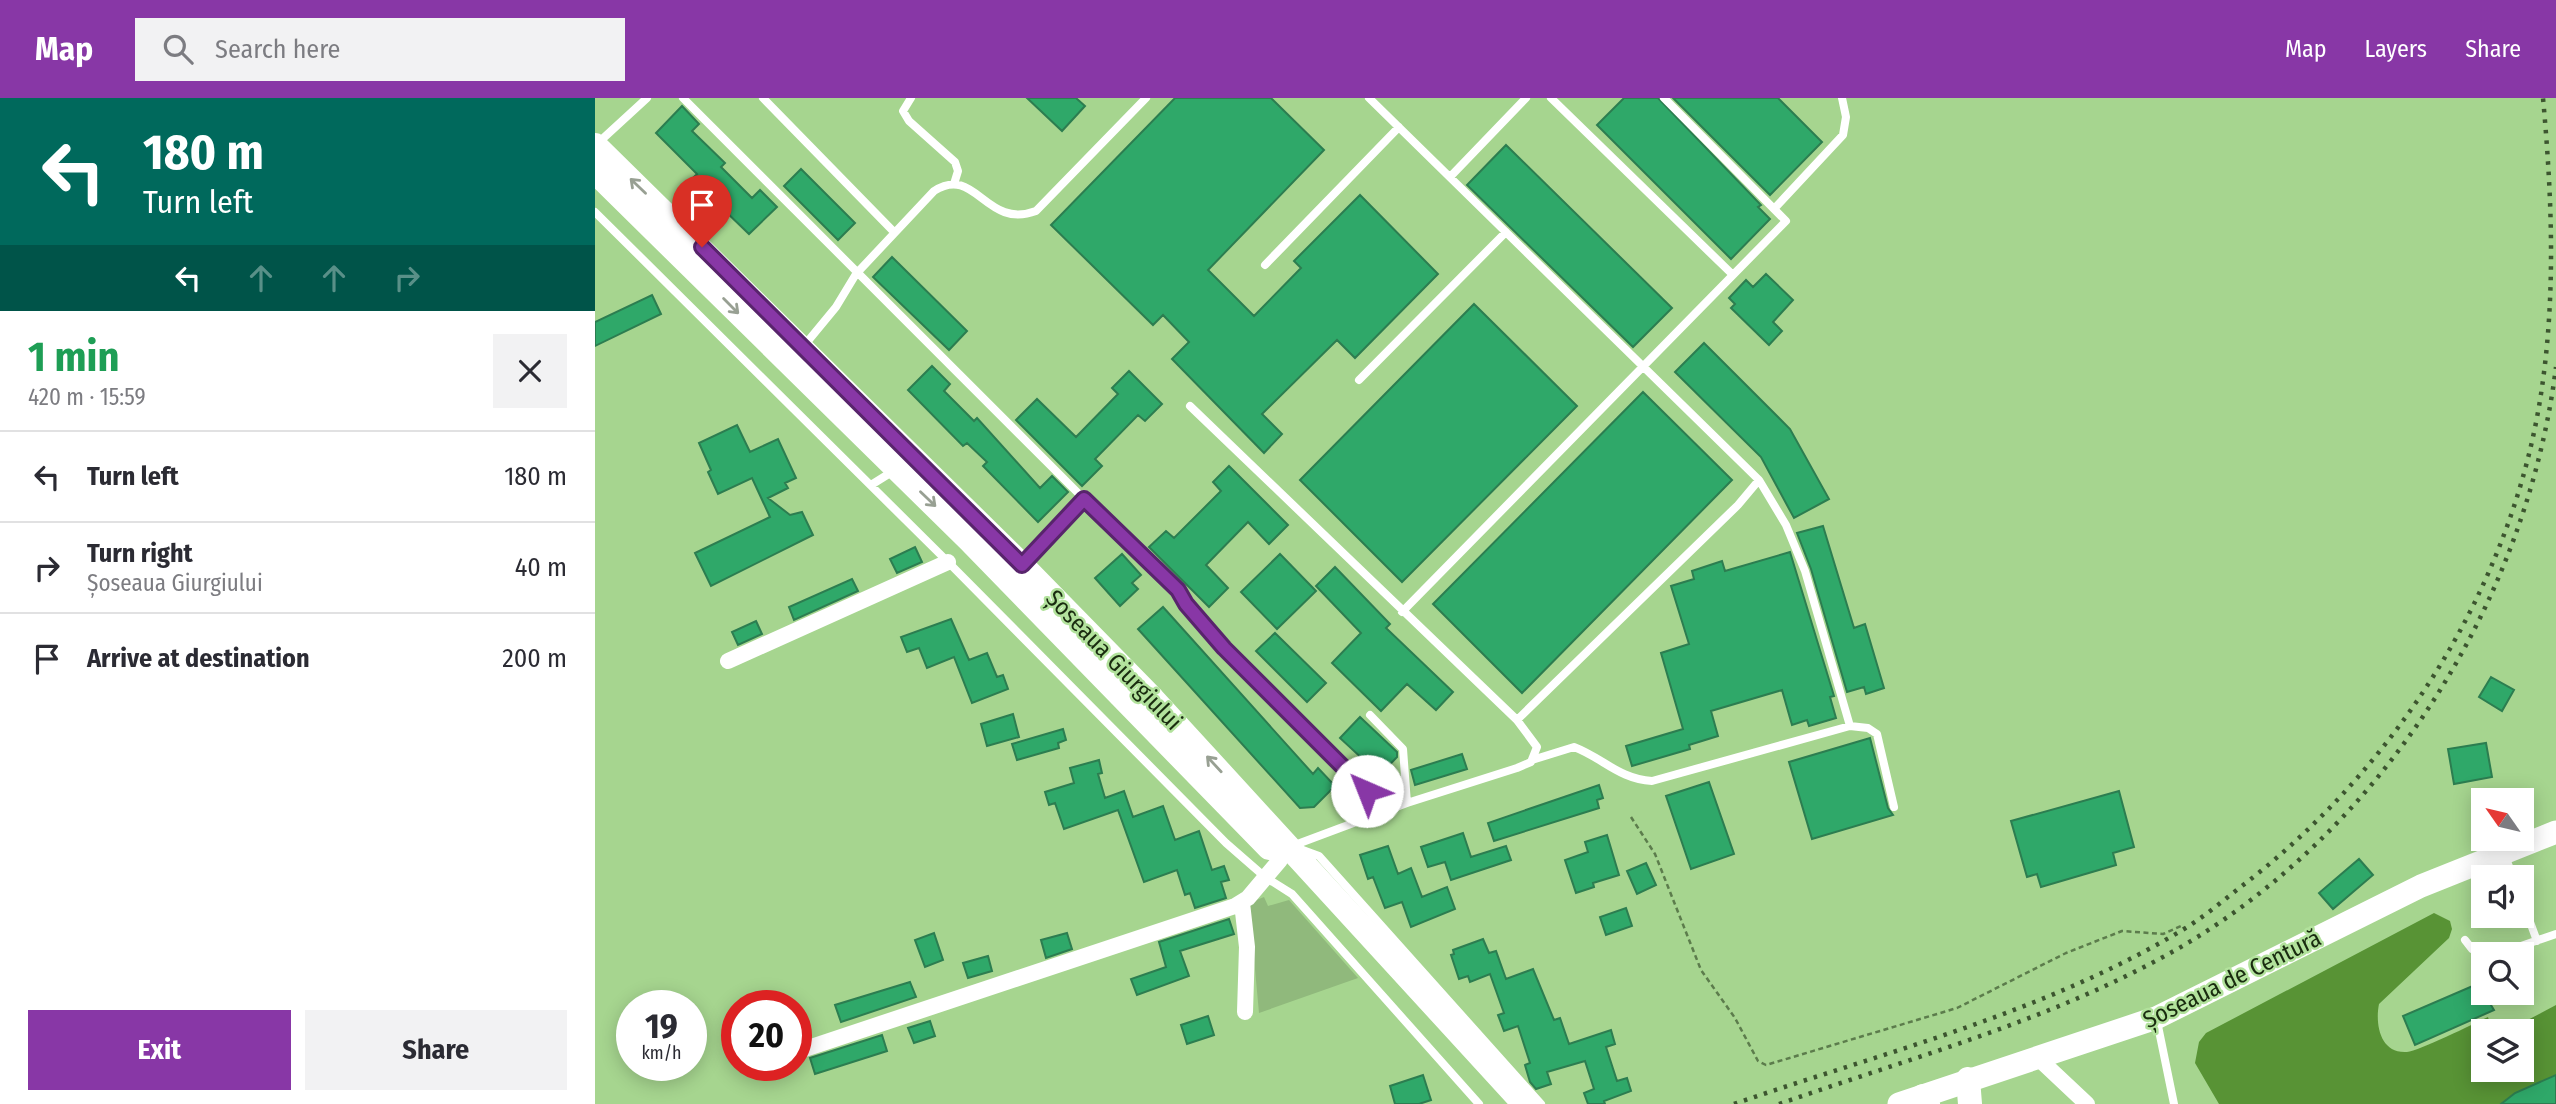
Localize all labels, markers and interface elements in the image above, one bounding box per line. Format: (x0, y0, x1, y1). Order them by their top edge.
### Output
search box (135, 18, 625, 81)
text: Map (35, 29, 93, 69)
icon: search (159, 30, 197, 68)
text: Search here (215, 34, 340, 65)
text: Map (2285, 35, 2327, 63)
text: Layers (2365, 35, 2427, 63)
text: Share (2465, 35, 2521, 63)
text: 180 m (143, 123, 264, 182)
icon: left (28, 126, 119, 217)
pin (672, 175, 732, 247)
one-way arrow (630, 178, 647, 195)
text: Turn left (143, 183, 253, 221)
icon: arrive (683, 186, 721, 224)
icon: left (169, 259, 207, 297)
icon: ahead (242, 259, 280, 297)
icon: ahead (315, 259, 353, 297)
icon: right (388, 259, 426, 297)
one-way arrow (722, 297, 739, 314)
text: 1 min (28, 332, 119, 382)
button: close (493, 334, 567, 408)
text: 420 m · 15:59 (28, 383, 146, 411)
icon: left (28, 458, 66, 496)
text: Turn left (87, 461, 179, 492)
text: 180 m (504, 461, 567, 492)
one-way arrow (919, 491, 936, 508)
text: Turn right (87, 538, 193, 569)
icon: right (28, 549, 66, 587)
text: 40 m (515, 552, 567, 583)
text: Șoseaua Giurgiului (87, 569, 263, 597)
street label: Șoseaua Giurgiului (1040, 584, 1188, 736)
icon: arrive (28, 640, 66, 678)
text: Arrive at destination (87, 643, 310, 674)
text: 200 m (502, 643, 567, 674)
position arrow (1330, 754, 1404, 828)
one-way arrow (1206, 755, 1222, 773)
north arrow (2471, 788, 2534, 850)
map controls (2471, 788, 2534, 1082)
button: sound (2471, 865, 2534, 928)
street label: Șoseaua de Centură (2138, 924, 2326, 1035)
button: search (2471, 942, 2534, 1005)
speed limit sign: 20 (721, 990, 812, 1081)
text: 19 (645, 1005, 678, 1047)
button: Exit (28, 1010, 291, 1090)
button: Share (305, 1010, 567, 1090)
button: layers (2471, 1019, 2534, 1082)
text: km/h (641, 1042, 682, 1064)

